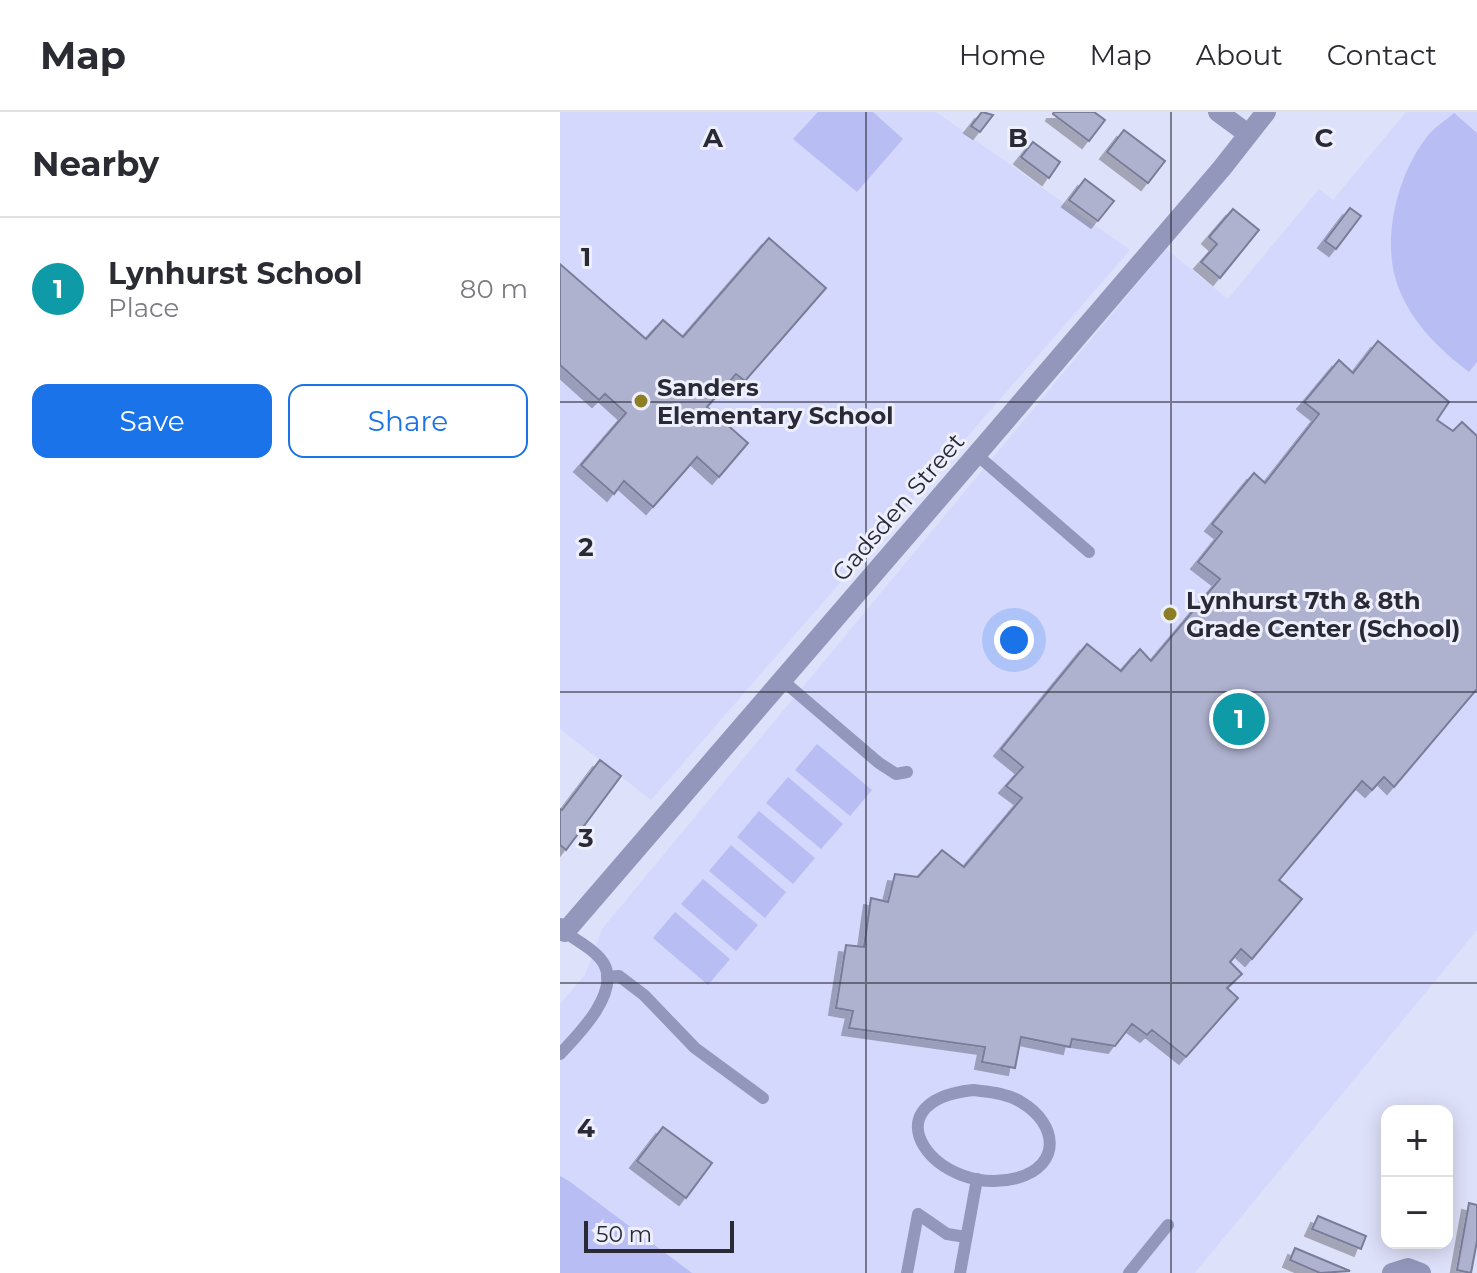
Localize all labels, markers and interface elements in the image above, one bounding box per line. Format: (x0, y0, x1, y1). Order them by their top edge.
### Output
text: Map (40, 32, 126, 79)
text: Home (959, 38, 1046, 72)
text: Map (1090, 38, 1152, 72)
text: About (1196, 38, 1283, 72)
text: Contact (1327, 38, 1437, 72)
text: A (702, 122, 724, 154)
text: B (1008, 122, 1028, 154)
text: C (1315, 122, 1334, 154)
text: Nearby (32, 143, 159, 185)
text: 1 (581, 241, 591, 273)
text: Lynhurst School (108, 255, 362, 292)
text: 1 (53, 273, 63, 305)
text: 80 m (460, 273, 528, 305)
text: Place (108, 292, 179, 324)
place label: Sanders Elementary School (657, 373, 894, 430)
button: Save (32, 384, 272, 458)
button: Share (288, 384, 528, 458)
marker: Sanders Elementary School (632, 392, 650, 410)
street label: Gadsden Street (826, 427, 970, 587)
text: 2 (578, 531, 594, 563)
place label: Lynhurst 7th & 8th Grade Center (School) (1186, 586, 1460, 643)
marker: Lynhurst 7th & 8th Grade Center (School) (1161, 605, 1179, 623)
your location (994, 620, 1034, 660)
pin: 1 (1213, 689, 1265, 749)
text: 3 (577, 822, 594, 854)
map controls (1381, 1105, 1453, 1249)
button: + (1381, 1105, 1453, 1177)
text: 4 (577, 1112, 595, 1144)
button: − (1381, 1177, 1453, 1249)
scale bar (584, 1217, 734, 1253)
text: 50 m (596, 1221, 652, 1248)

